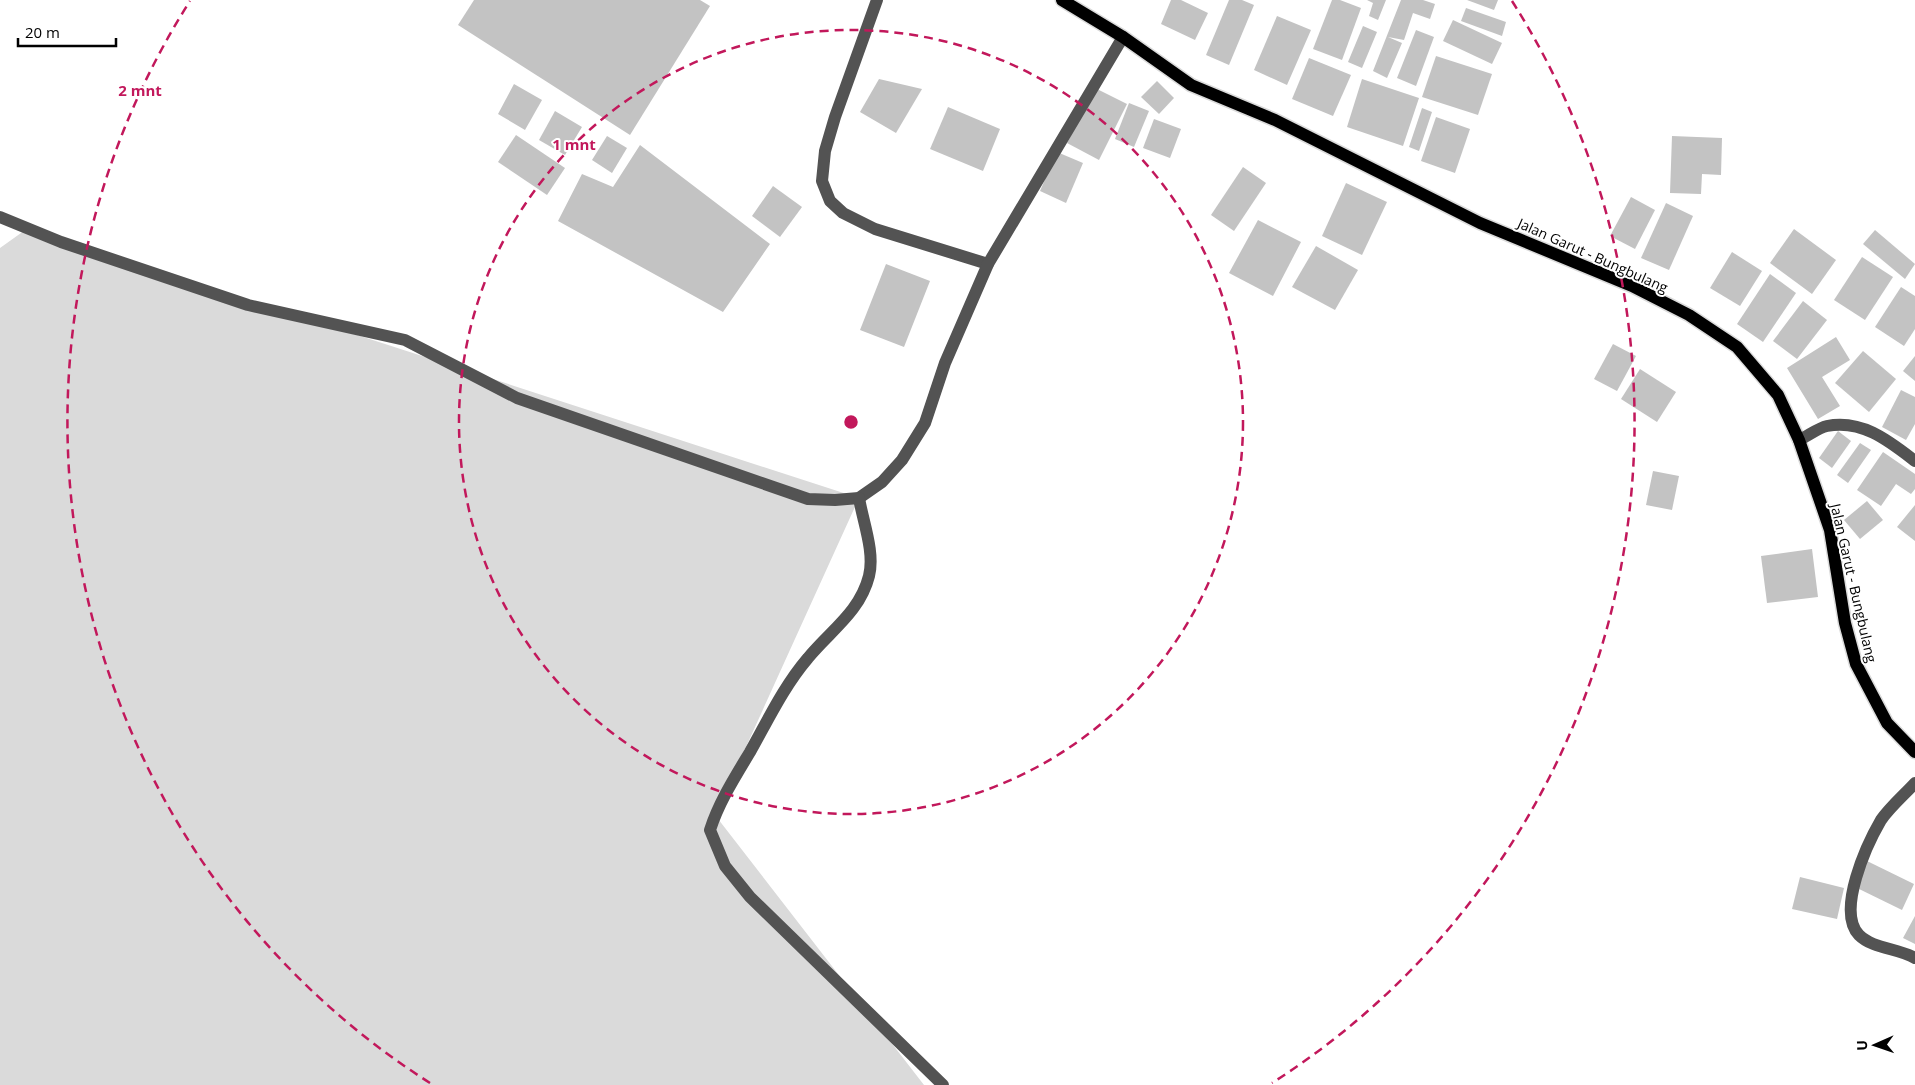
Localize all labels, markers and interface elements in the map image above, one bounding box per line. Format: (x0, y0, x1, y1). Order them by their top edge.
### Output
scale bar (18, 15, 115, 47)
text: 20 m (25, 22, 60, 42)
text: 2 mnt (118, 80, 162, 100)
text: 1 mnt (552, 134, 596, 154)
street label: Jalan Garut - Bungbulang (1513, 212, 1671, 297)
centre of rings (842, 413, 860, 431)
street label: Jalan Garut - Bungbulang (1826, 500, 1882, 665)
north arrow (1850, 1020, 1900, 1070)
text: U (1852, 1040, 1871, 1051)

